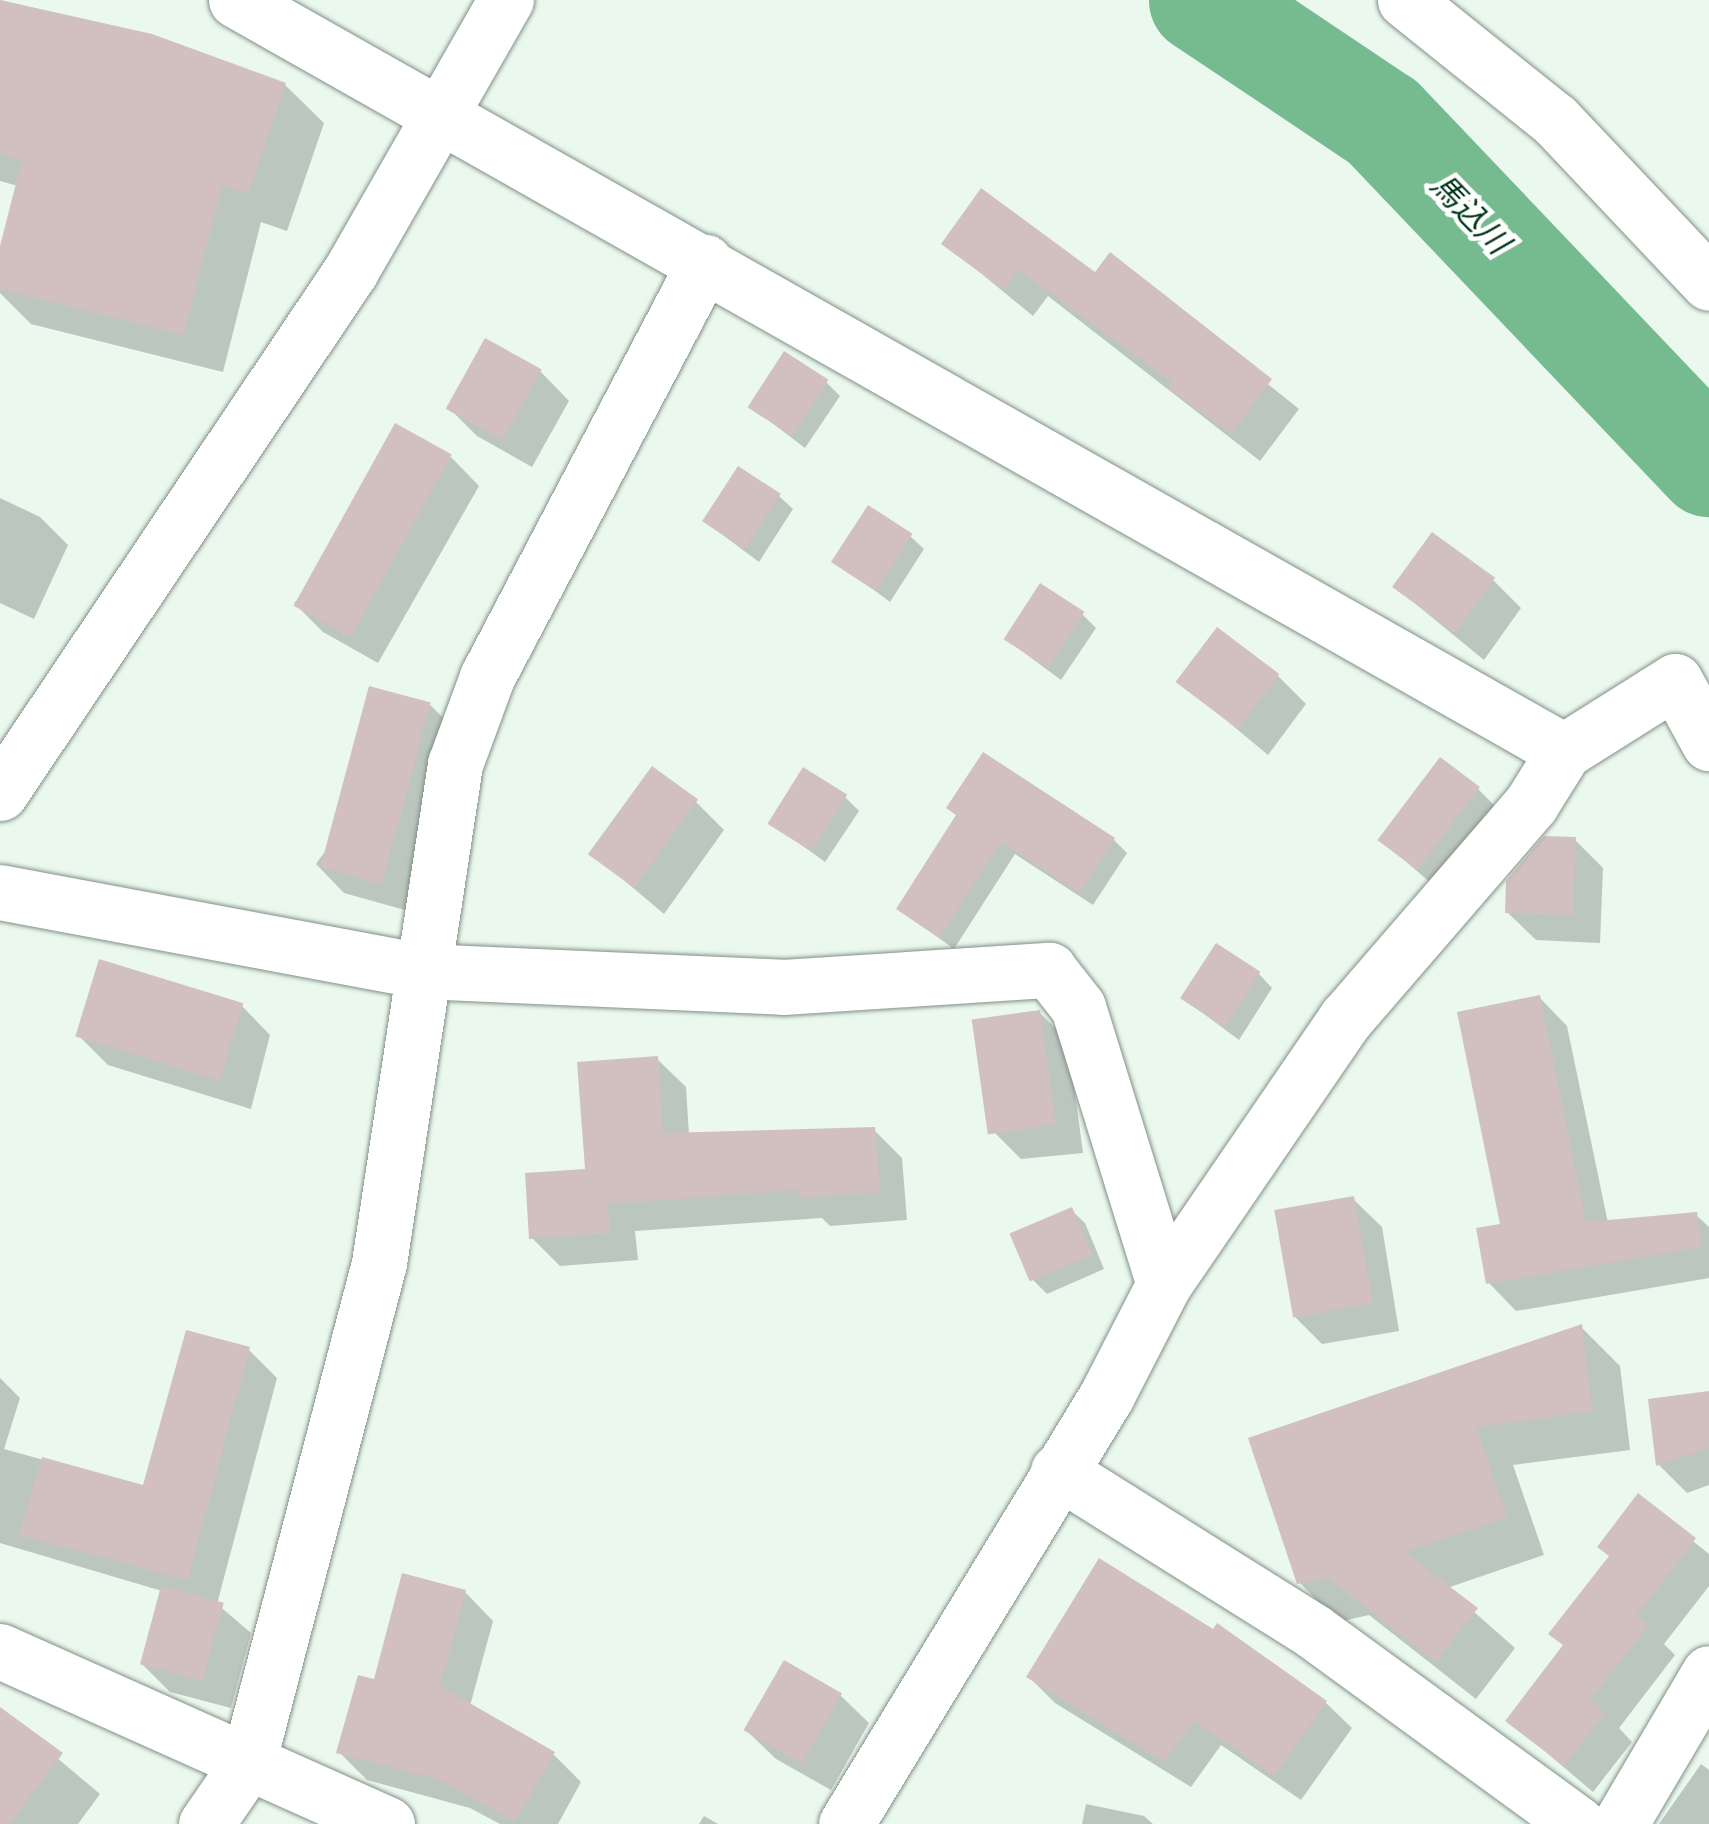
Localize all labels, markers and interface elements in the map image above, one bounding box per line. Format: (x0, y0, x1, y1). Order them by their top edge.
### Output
water label: 馬込川 (1423, 166, 1517, 262)

